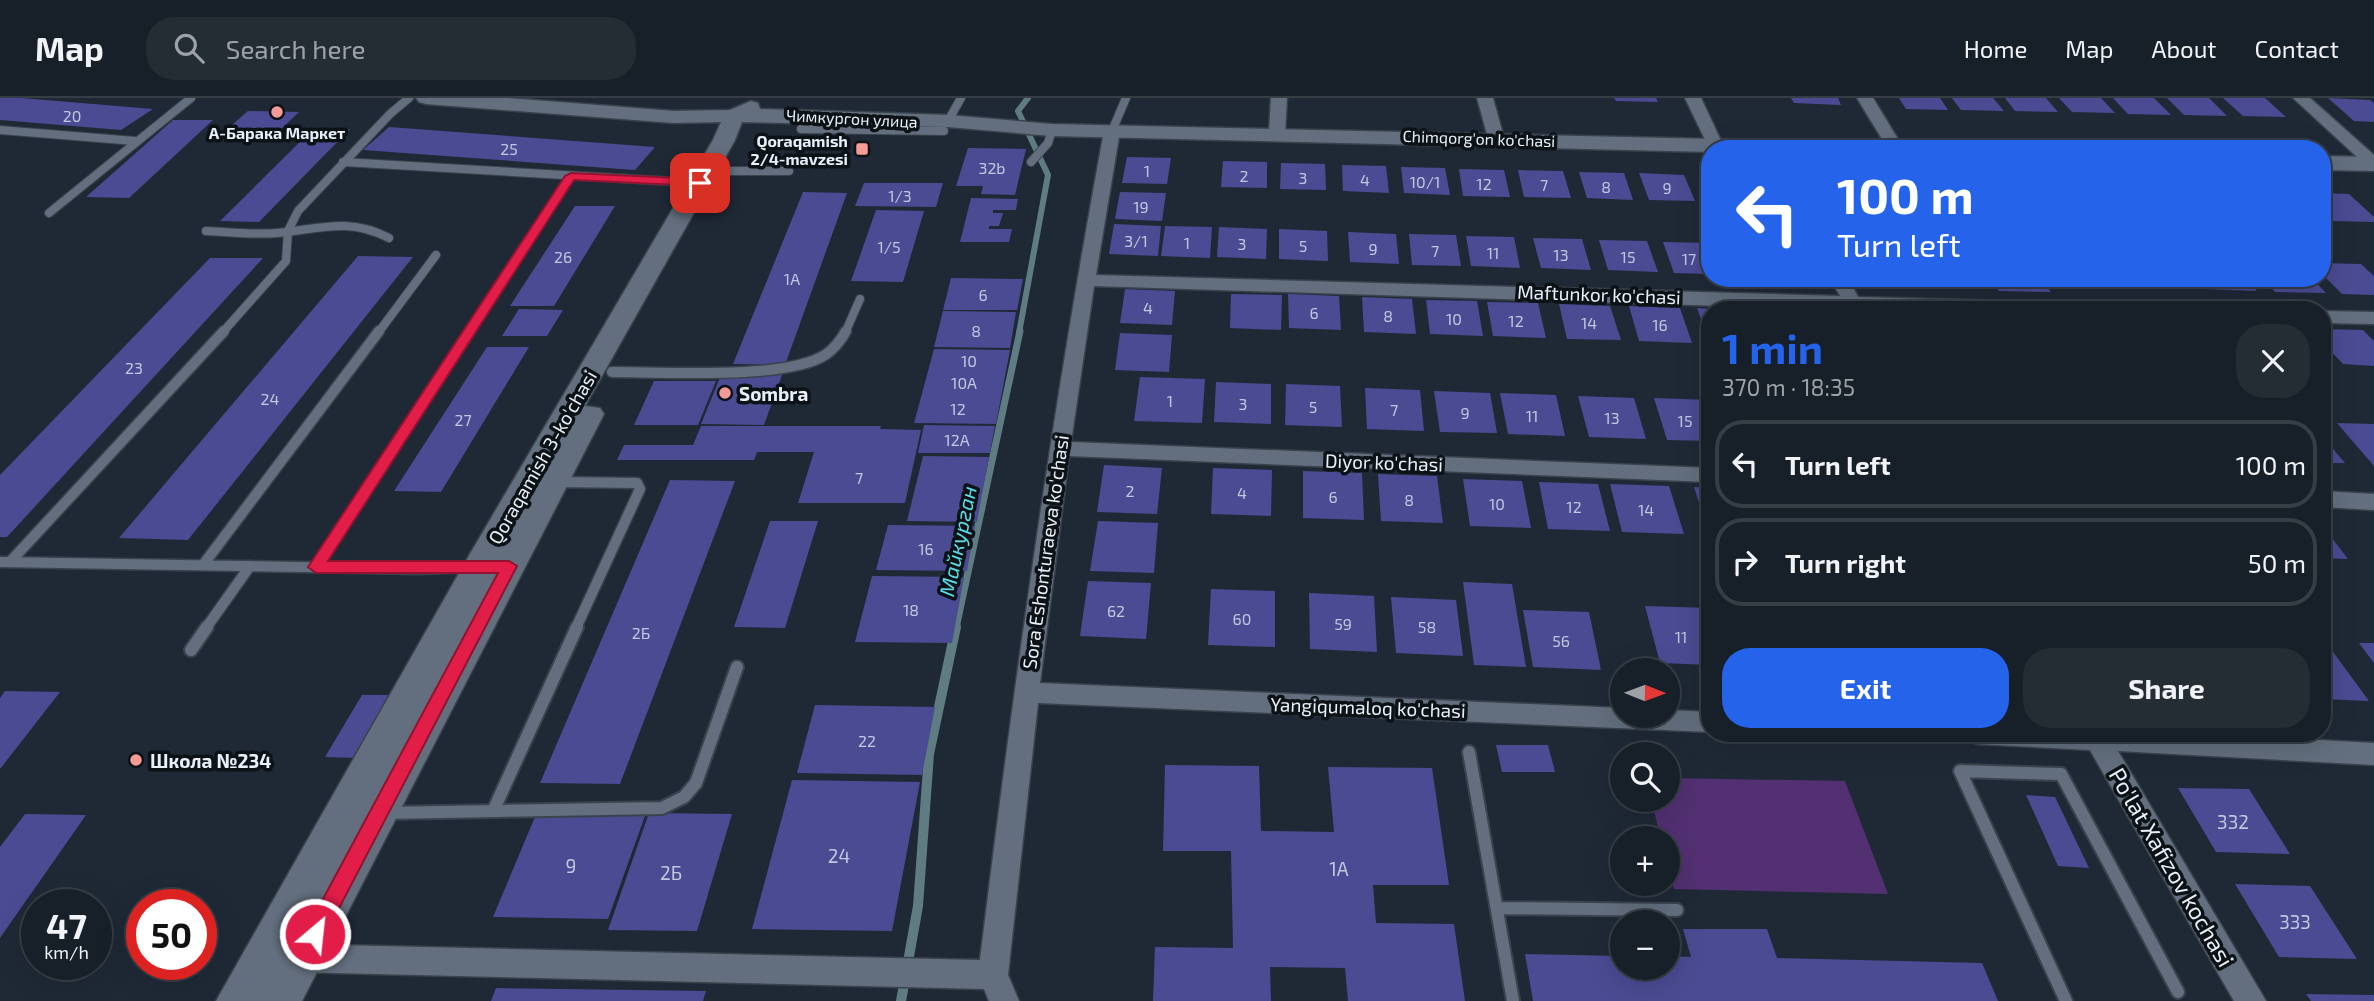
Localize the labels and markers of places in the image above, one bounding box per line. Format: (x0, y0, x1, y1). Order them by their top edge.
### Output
marker: А-Барака Маркет (269, 104, 285, 120)
place label: А-Барака Маркет (209, 123, 345, 142)
place label: Qoraqamish 2/4-mavzesi (751, 131, 848, 168)
marker: Qoraqamish 2/4-mavzesi (854, 141, 870, 157)
pin (670, 153, 730, 213)
place label: Sombra (739, 382, 808, 405)
marker: Sombra (717, 385, 733, 401)
place label: Школа №234 (150, 749, 271, 772)
marker: Школа №234 (128, 752, 144, 768)

